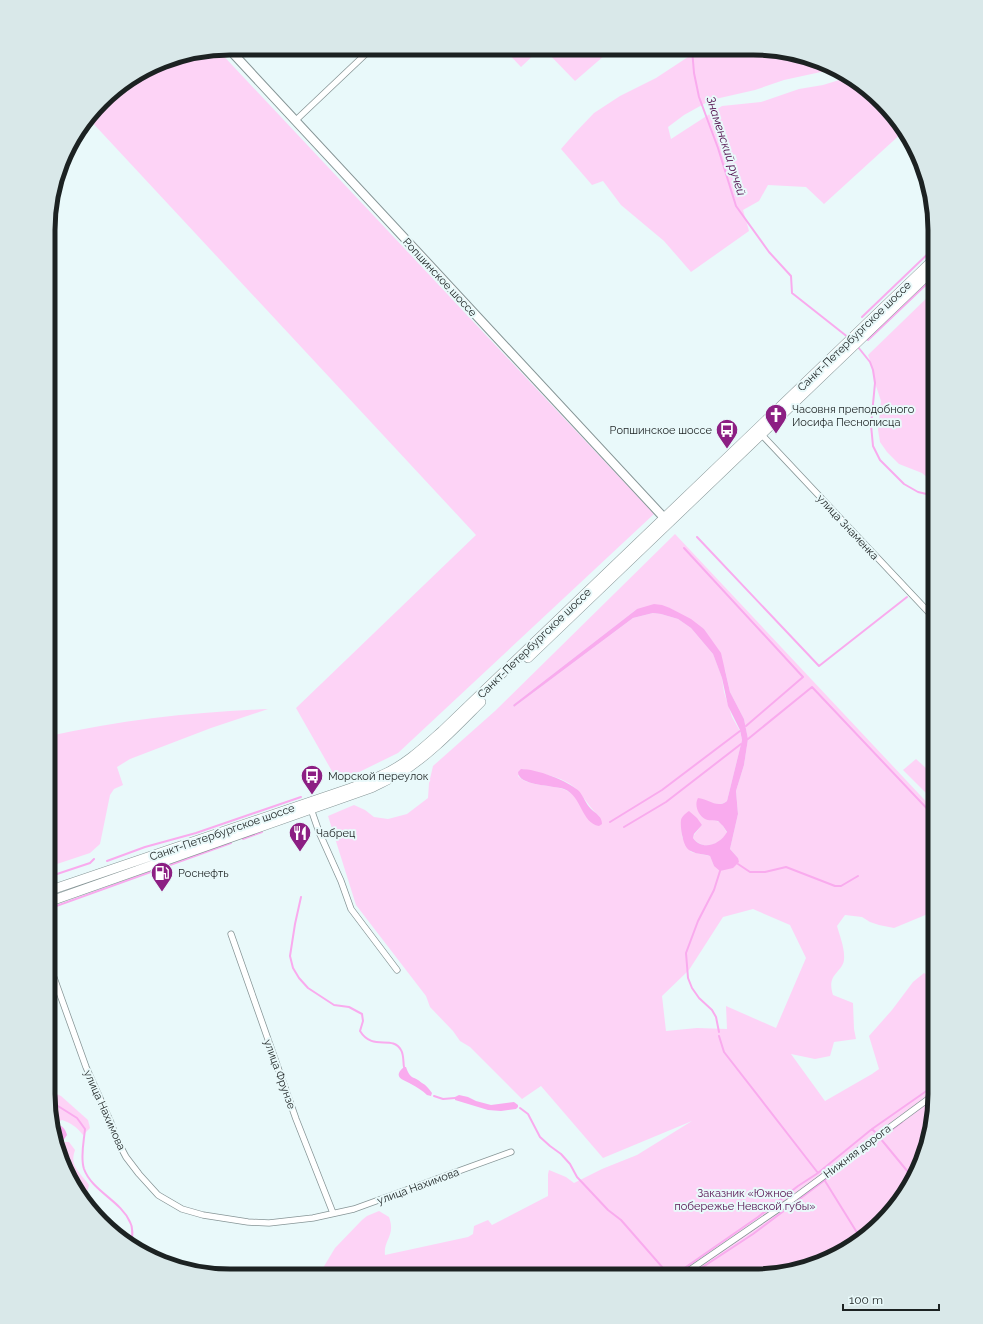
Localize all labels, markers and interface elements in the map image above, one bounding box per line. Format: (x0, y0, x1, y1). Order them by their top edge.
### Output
water label: Знаменский ручей (703, 95, 749, 198)
street label: Ропшинское шоссе (400, 235, 480, 320)
street label: Санкт-Петербургское шоссе (795, 278, 914, 394)
church icon: Часовня преподобного Иосифа Песнописца (763, 402, 789, 435)
place label: Часовня преподобного Иосифа Песнописца (792, 403, 915, 429)
bus stop icon: Ропшинское шоссе (714, 417, 740, 450)
place label: Ропшинское шоссе (610, 424, 713, 437)
street label: улица Знаменка (814, 492, 881, 563)
street label: Санкт-Петербургское шоссе (475, 585, 594, 701)
bus stop icon: Морской переулок (299, 763, 325, 796)
place label: Морской переулок (328, 770, 429, 783)
street label: Санкт-Петербургское шоссе (148, 801, 297, 863)
restaurant icon: Чабрец (287, 820, 313, 853)
place label: Чабрец (316, 827, 356, 840)
fuel station icon: Роснефть (149, 860, 175, 893)
place label: Роснефть (178, 867, 229, 880)
street label: улица Фрунзе (261, 1038, 298, 1111)
street label: улица Нахимова (81, 1068, 128, 1152)
street label: Нижняя дорога (821, 1122, 893, 1181)
street label: улица Нахимова (375, 1166, 461, 1207)
park label: Заказник «Южное побережье Невской губы» (674, 1187, 816, 1213)
scale bar (843, 1286, 939, 1312)
text: 100 m (849, 1293, 883, 1307)

